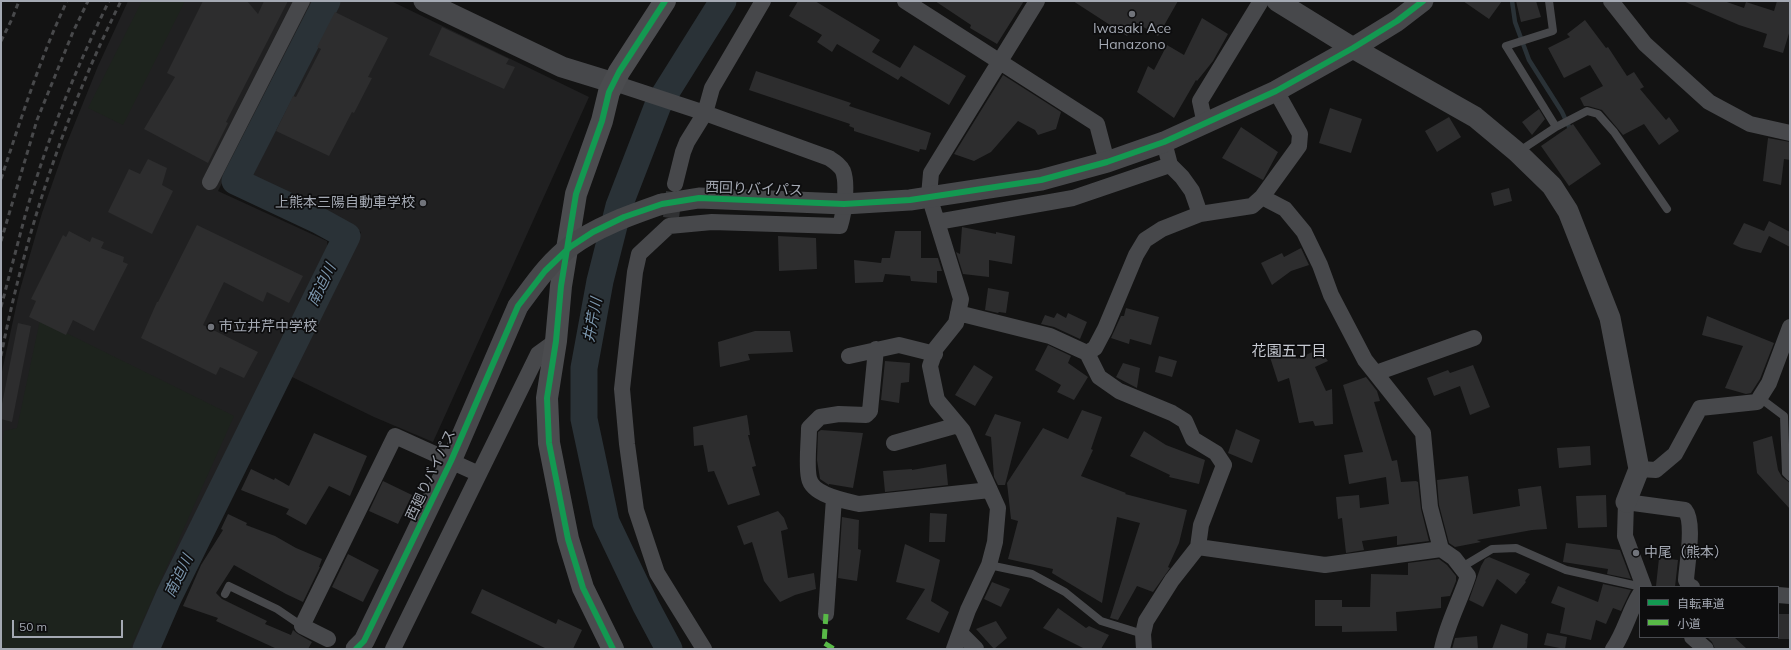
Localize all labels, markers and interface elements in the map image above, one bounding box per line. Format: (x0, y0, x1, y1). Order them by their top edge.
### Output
marker: Iwasaki Ace Hanazono (1127, 9, 1137, 19)
place label: Iwasaki Ace Hanazono (1093, 21, 1171, 54)
street label: 西回りバイパス (705, 179, 803, 199)
place label: 上熊本三陽自動車学校 (275, 195, 415, 211)
marker: 上熊本三陽自動車学校 (418, 198, 428, 208)
water label: 南迫川 (304, 261, 340, 309)
water label: 井芹川 (580, 296, 606, 344)
place label: 市立井芹中学校 (219, 319, 317, 335)
marker: 市立井芹中学校 (206, 322, 216, 332)
district label: 花園五丁目 (1252, 342, 1326, 360)
street label: 西廻りバイパス (403, 427, 459, 523)
place label: 中尾（熊本） (1644, 545, 1728, 561)
marker: 中尾（熊本） (1631, 548, 1641, 558)
water label: 南迫川 (161, 552, 197, 600)
legend (1639, 586, 1779, 638)
text: 自転車道 (1677, 596, 1725, 611)
scale bar (14, 612, 125, 638)
text: 小道 (1677, 616, 1701, 631)
text: 50 m (19, 619, 47, 634)

